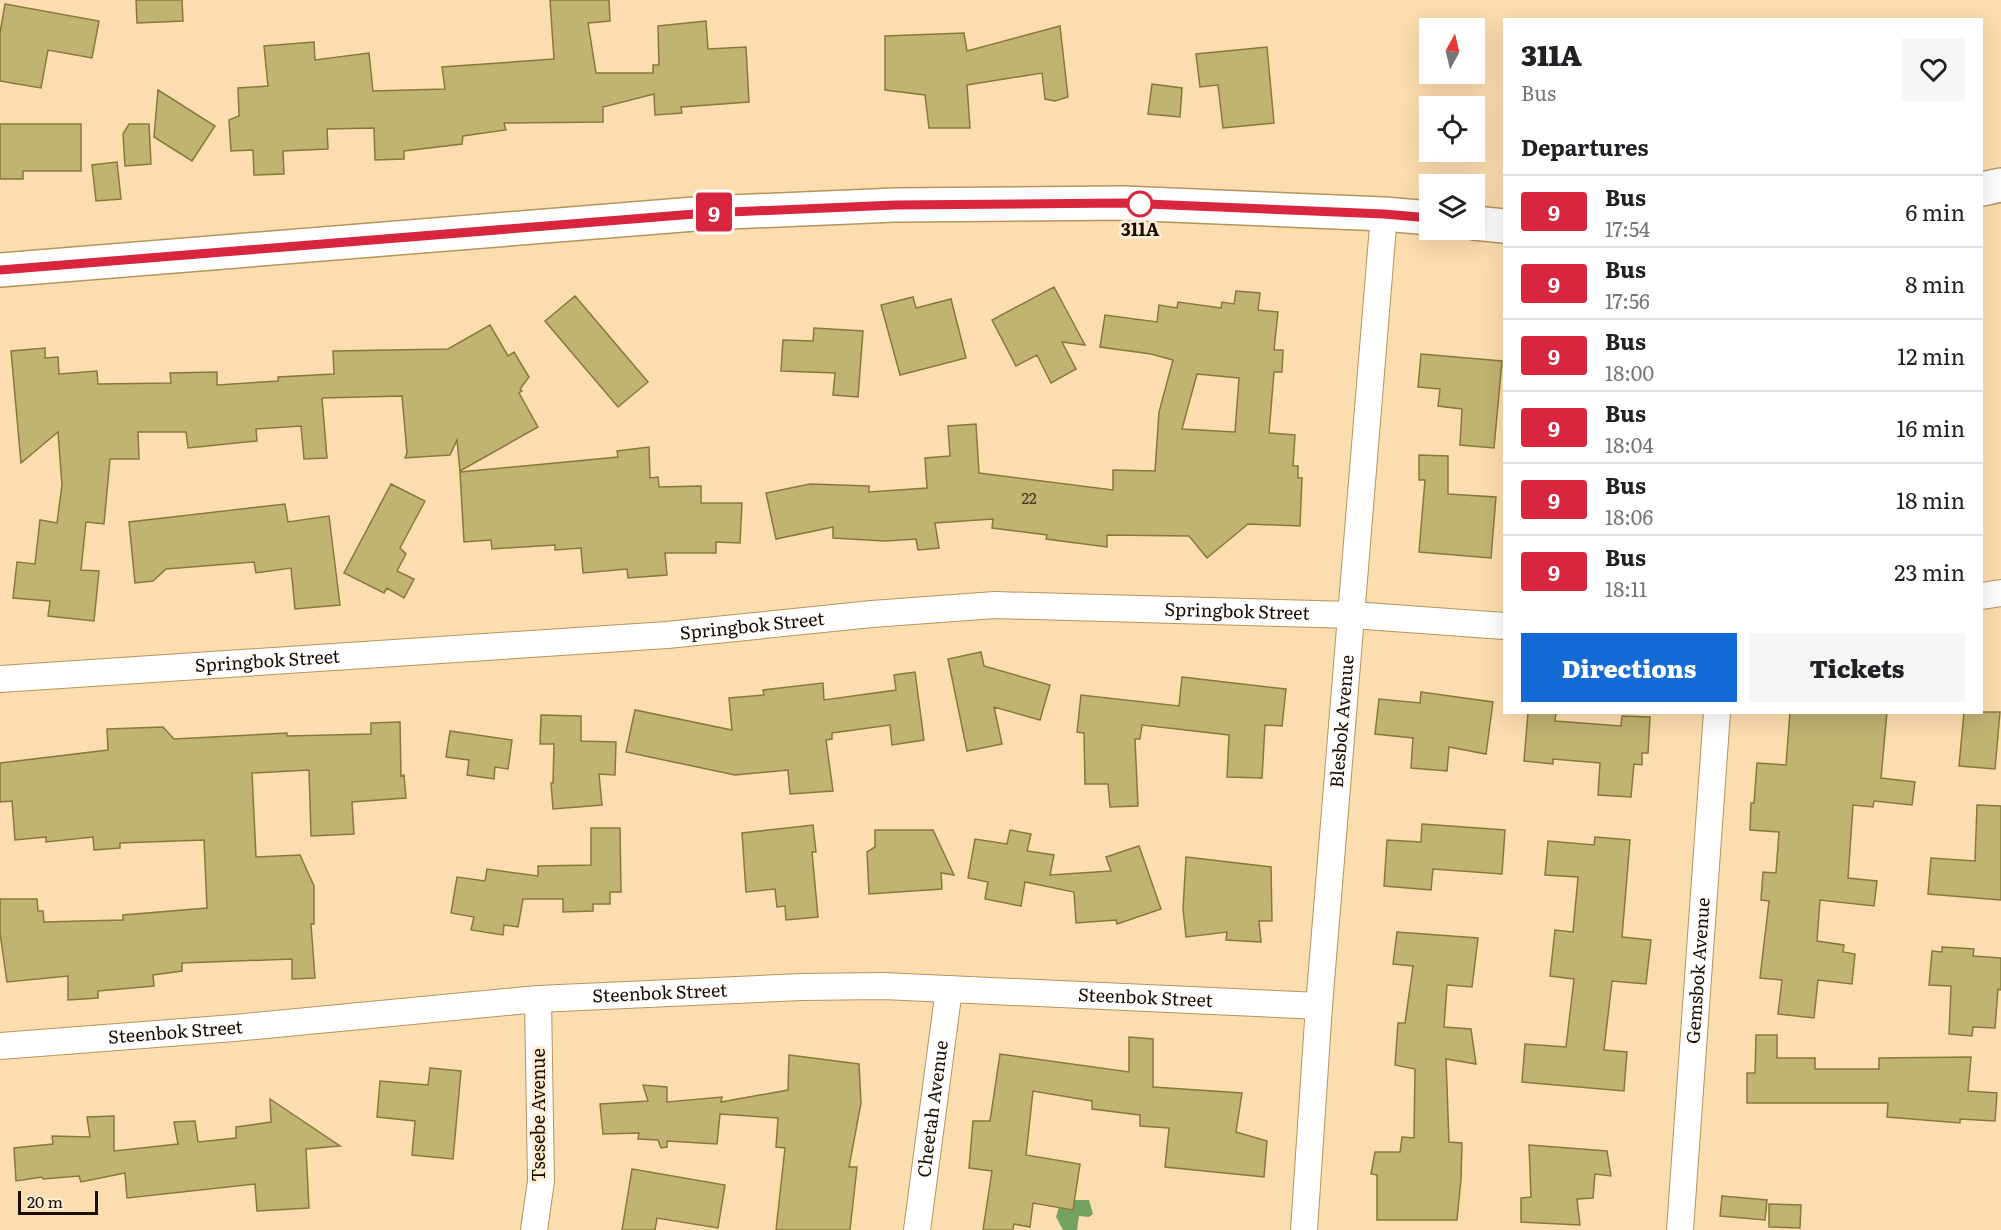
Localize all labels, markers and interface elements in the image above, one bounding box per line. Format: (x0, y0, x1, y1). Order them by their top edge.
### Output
north arrow (1419, 18, 1485, 84)
map controls (1419, 18, 1485, 240)
text: 311A (1521, 33, 1582, 75)
button: heart (1902, 38, 1965, 101)
text: Bus (1521, 77, 1556, 107)
button: locate (1419, 96, 1485, 162)
text: Departures (1521, 130, 1648, 163)
button: layers (1419, 174, 1485, 240)
text: Bus (1605, 180, 1646, 213)
marker: 311A (1127, 191, 1153, 217)
line badge: 9 (694, 192, 734, 232)
text: 6 min (1906, 195, 1965, 228)
text: 9 (1548, 196, 1560, 227)
text: 9 (708, 197, 720, 228)
text: 17:54 (1605, 213, 1650, 243)
place label: 311A (1121, 215, 1160, 242)
text: Bus (1605, 252, 1646, 285)
text: 8 min (1905, 267, 1965, 300)
text: 9 (1548, 268, 1560, 299)
text: 17:56 (1605, 285, 1650, 315)
text: Bus (1605, 324, 1646, 357)
text: 12 min (1897, 339, 1965, 372)
text: 9 (1548, 340, 1560, 371)
text: 18:00 (1605, 357, 1654, 387)
text: Bus (1605, 396, 1646, 429)
text: 16 min (1897, 411, 1965, 444)
text: 9 (1548, 412, 1560, 443)
text: 18:04 (1605, 429, 1653, 459)
text: Bus (1605, 468, 1646, 501)
text: 18 min (1896, 483, 1965, 516)
text: 9 (1548, 484, 1560, 515)
house number: 22 (1021, 486, 1037, 509)
text: 18:06 (1605, 501, 1653, 531)
text: Bus (1605, 540, 1646, 573)
text: 23 min (1894, 555, 1965, 588)
text: 9 (1548, 556, 1560, 587)
text: 18:11 (1605, 573, 1647, 603)
street label: Springbok Street (1164, 595, 1311, 626)
street label: Springbok Street (678, 604, 826, 646)
button: Directions (1521, 633, 1737, 702)
button: Tickets (1749, 633, 1965, 702)
street label: Springbok Street (194, 642, 341, 678)
street label: Blesbok Avenue (1322, 654, 1360, 789)
street label: Gemsbok Avenue (1678, 896, 1716, 1045)
street label: Steenbok Street (592, 975, 729, 1009)
street label: Steenbok Street (1077, 980, 1214, 1013)
street label: Steenbok Street (107, 1012, 245, 1050)
street label: Cheetah Avenue (909, 1039, 954, 1179)
street label: Tsesebe Avenue (524, 1048, 551, 1182)
scale bar (18, 1188, 98, 1216)
text: 20 m (27, 1189, 63, 1213)

